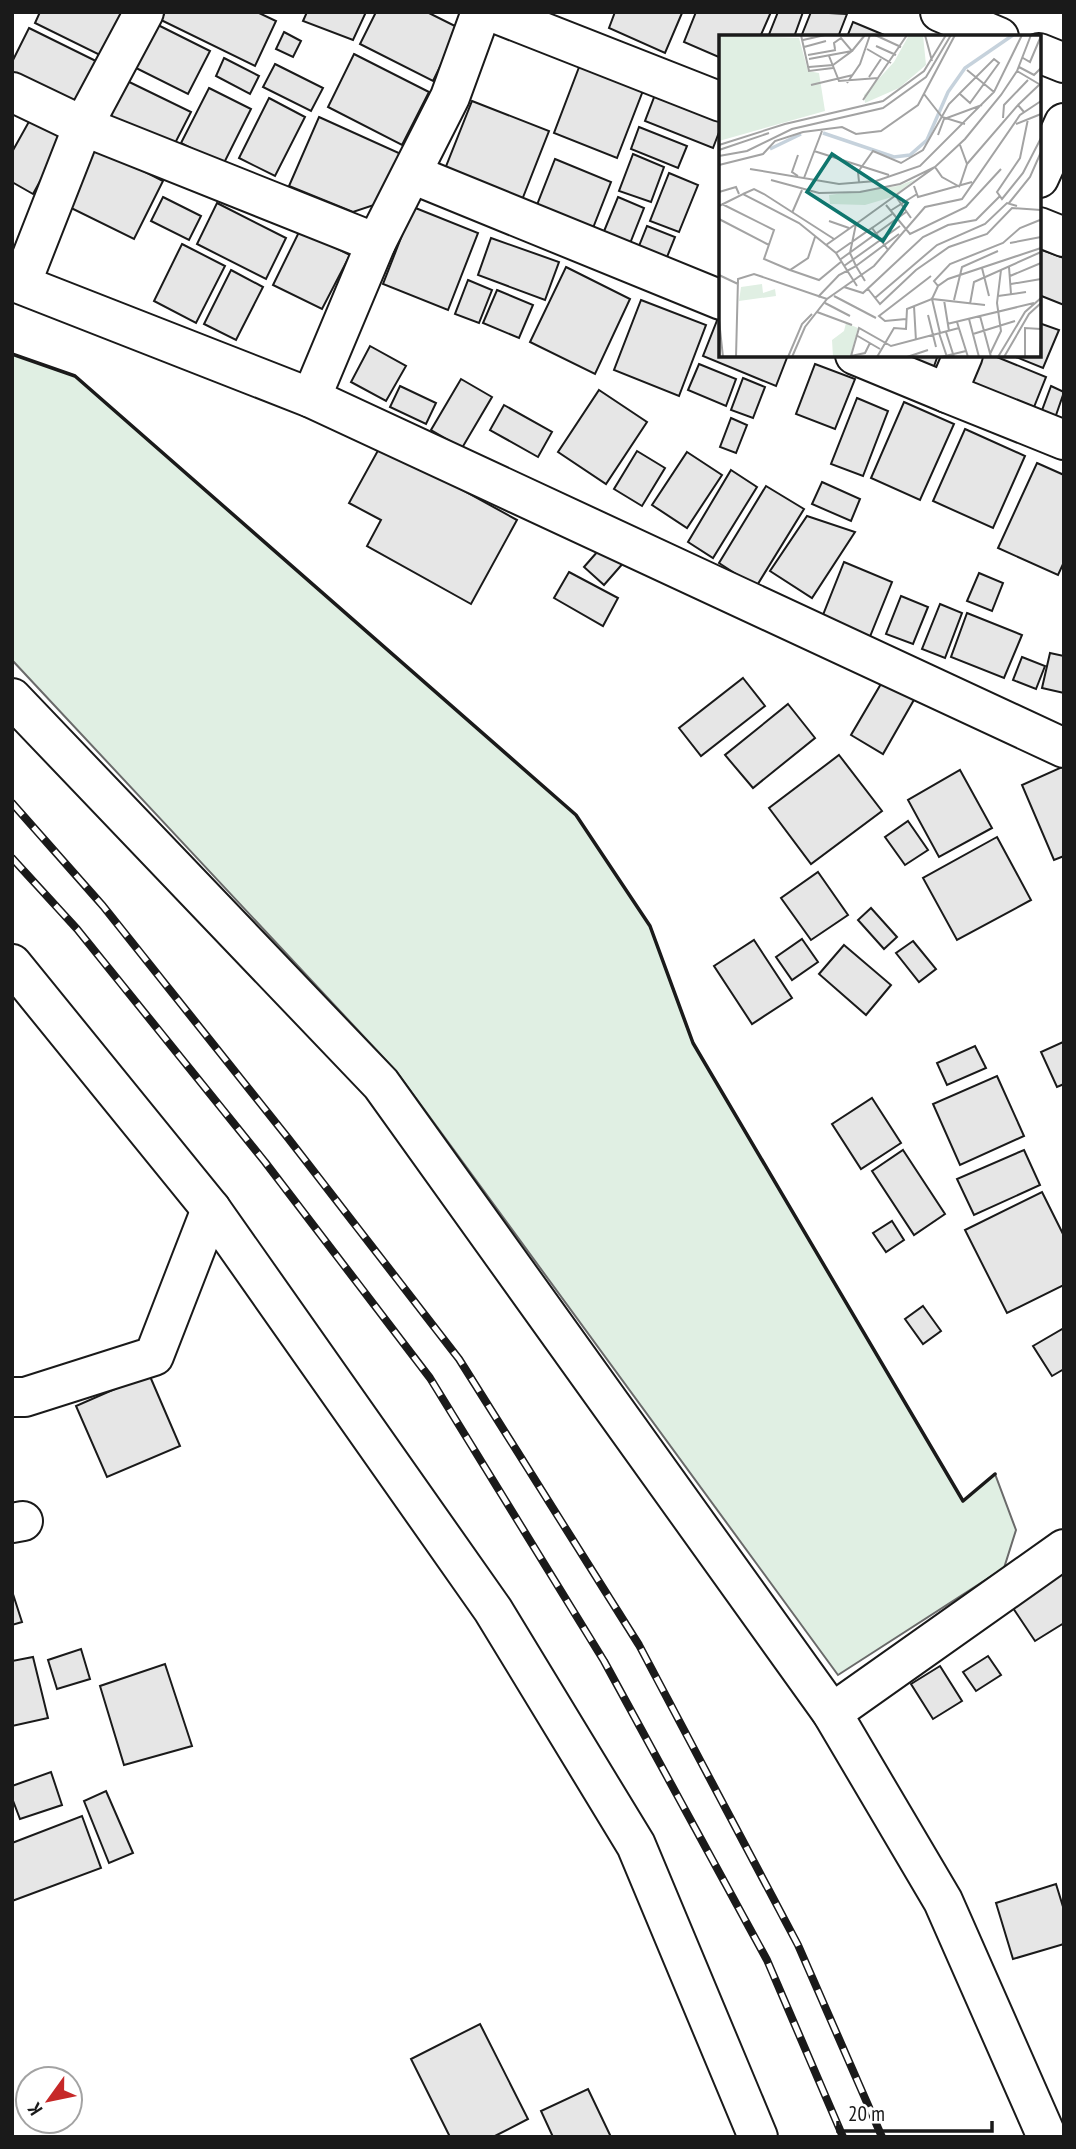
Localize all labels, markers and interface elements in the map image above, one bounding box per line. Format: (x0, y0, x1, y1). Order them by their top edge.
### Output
inset map (719, 35, 1041, 357)
north arrow (14, 2065, 84, 2135)
scale bar (838, 2090, 992, 2134)
text: K (22, 2098, 47, 2120)
text: 20 m (848, 2100, 885, 2127)

